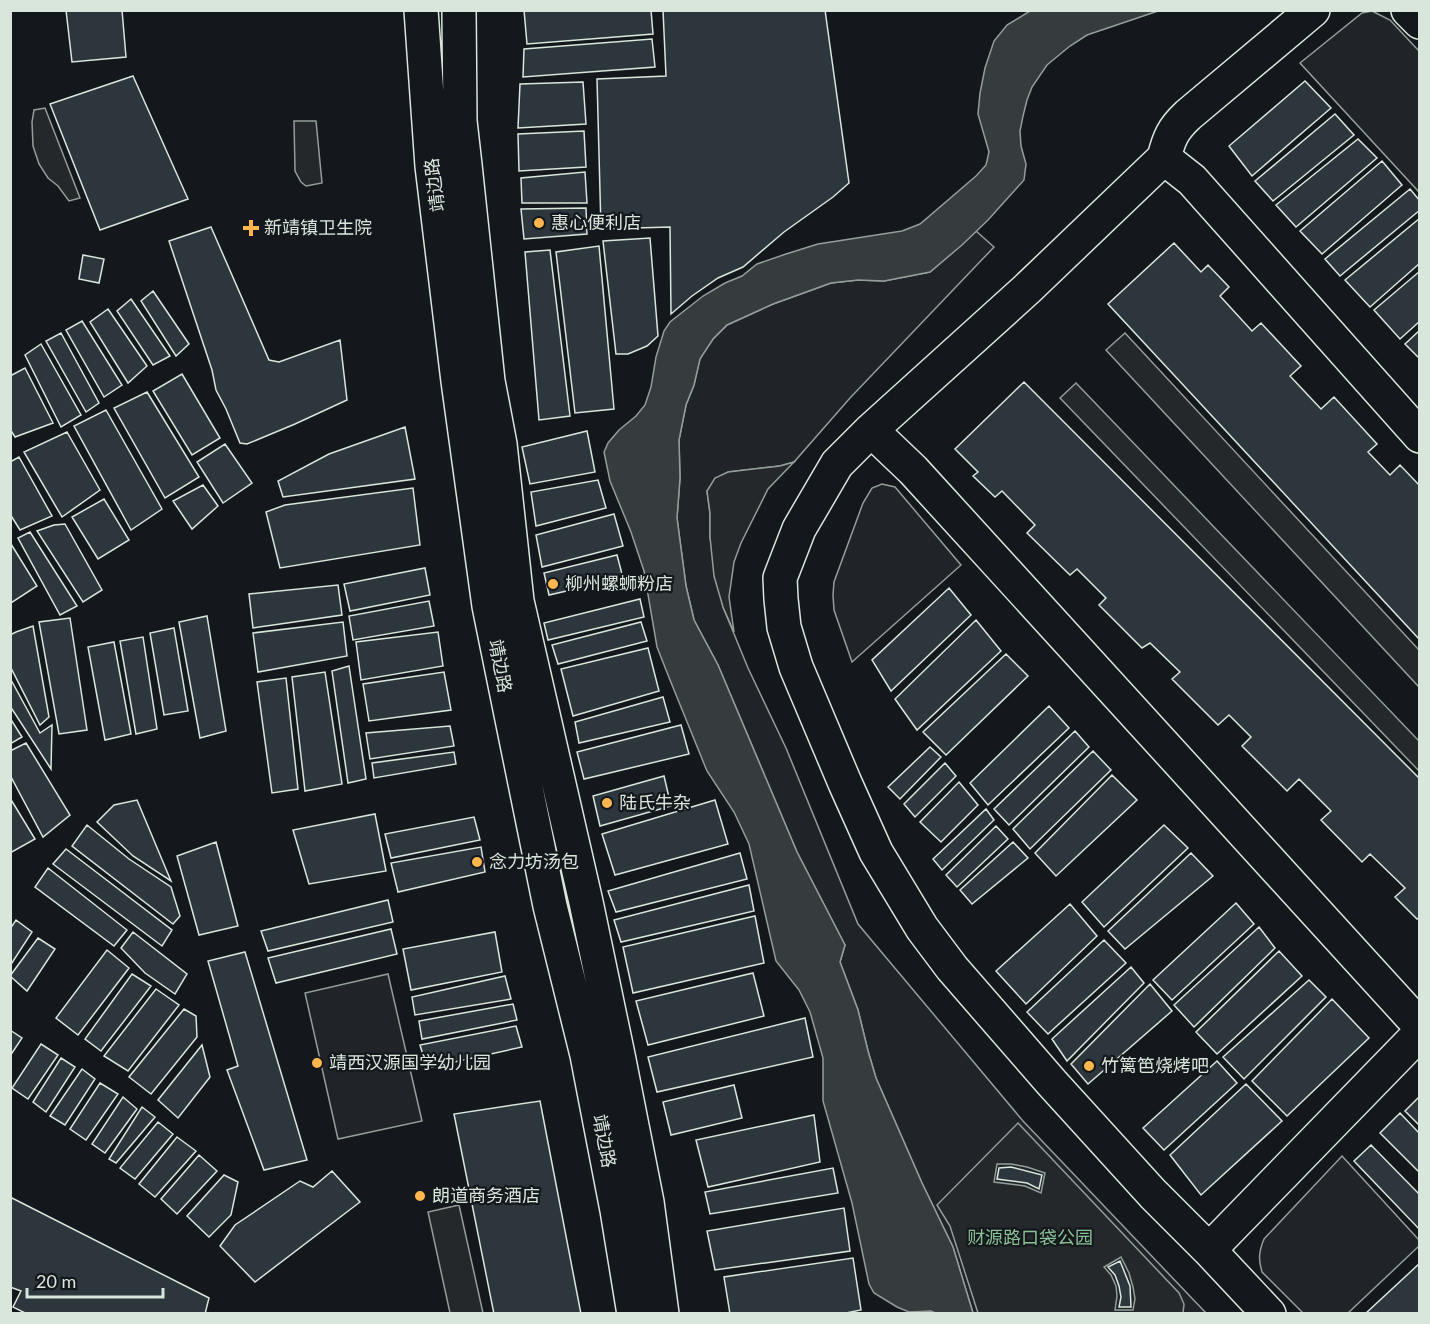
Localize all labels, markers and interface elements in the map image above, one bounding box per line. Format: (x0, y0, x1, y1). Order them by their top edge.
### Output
street label: 靖边路 (420, 157, 448, 213)
place label: 惠心便利店 (551, 211, 641, 233)
place label: 新靖镇卫生院 (264, 216, 372, 238)
marker: 惠心便利店 (532, 216, 546, 230)
marker: 新靖镇卫生院 (242, 219, 260, 237)
place label: 柳州螺蛳粉店 (565, 572, 673, 594)
marker: 柳州螺蛳粉店 (546, 577, 560, 591)
street label: 靖边路 (485, 637, 517, 694)
place label: 陆氏牛杂 (619, 791, 691, 813)
marker: 陆氏牛杂 (600, 796, 614, 810)
place label: 念力坊汤包 (489, 850, 579, 872)
marker: 念力坊汤包 (470, 855, 484, 869)
place label: 靖西汉源国学幼儿园 (329, 1051, 491, 1073)
place label: 竹篱笆烧烤吧 (1101, 1054, 1209, 1076)
marker: 靖西汉源国学幼儿园 (310, 1056, 324, 1070)
marker: 竹篱笆烧烤吧 (1082, 1059, 1096, 1073)
street label: 靖边路 (589, 1112, 621, 1169)
place label: 朗道商务酒店 (432, 1184, 540, 1206)
marker: 朗道商务酒店 (413, 1189, 427, 1203)
park label: 财源路口袋公园 (967, 1226, 1093, 1248)
scale bar (27, 1261, 164, 1299)
text: 20 m (36, 1270, 76, 1292)

